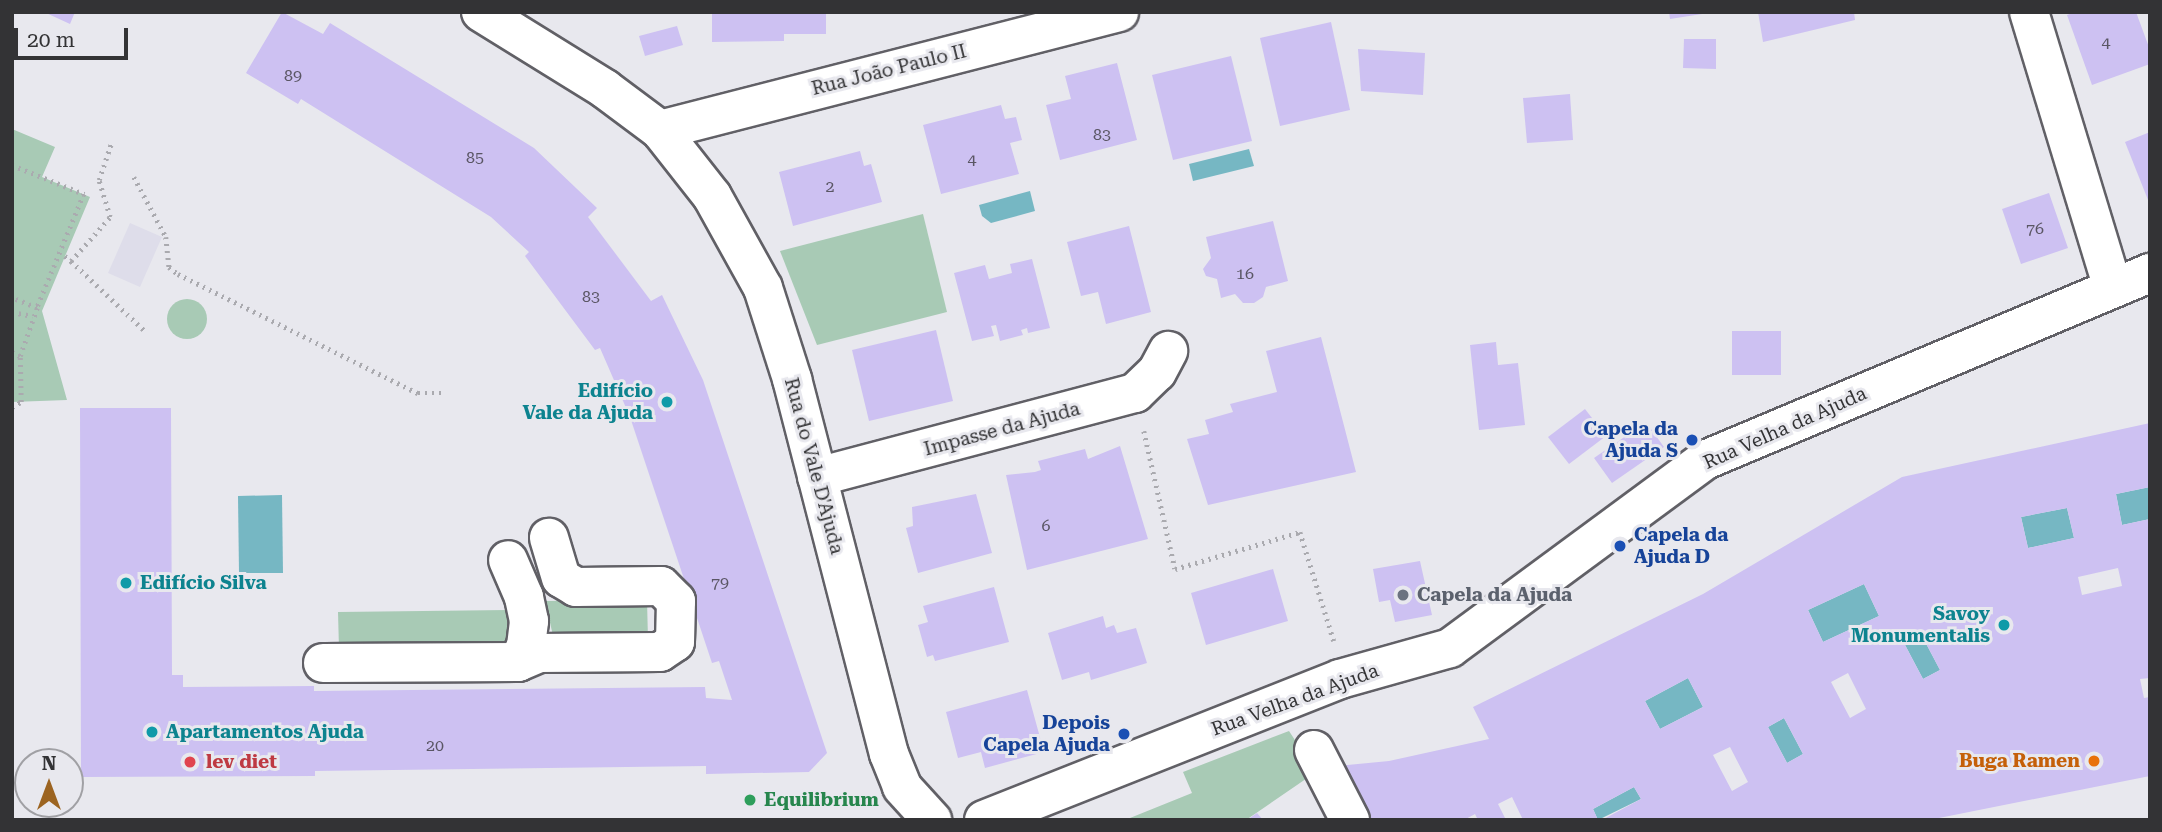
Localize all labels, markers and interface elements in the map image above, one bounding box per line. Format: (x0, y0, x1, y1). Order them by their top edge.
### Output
scale bar (18, 14, 131, 58)
text: 20 m (27, 28, 75, 52)
house number: 4 (2102, 33, 2110, 53)
street label: Rua João Paulo II (809, 40, 969, 100)
house number: 89 (284, 66, 302, 86)
house number: 83 (1093, 125, 1111, 145)
house number: 85 (466, 148, 484, 168)
house number: 4 (968, 150, 976, 170)
house number: 2 (826, 177, 834, 197)
house number: 76 (2026, 219, 2044, 239)
house number: 16 (1236, 264, 1254, 284)
house number: 83 (582, 287, 600, 307)
street label: Rua do Vale D'Ajuda (779, 375, 849, 557)
place label: Edifício Vale da Ajuda (523, 380, 653, 424)
street label: Rua Velha da Ajuda (1700, 382, 1870, 474)
marker: Edifício Vale da Ajuda (659, 394, 675, 410)
street label: Impasse da Ajuda (921, 397, 1083, 461)
place label: Capela da Ajuda S (1584, 418, 1678, 462)
marker: Capela da Ajuda S (1684, 432, 1700, 448)
house number: 6 (1042, 516, 1050, 536)
place label: Capela da Ajuda D (1634, 524, 1728, 568)
marker: Capela da Ajuda D (1612, 538, 1628, 554)
place label: Edifício Silva (140, 572, 267, 594)
house number: 79 (711, 573, 729, 593)
marker: Edifício Silva (118, 575, 134, 591)
place label: Capela da Ajuda (1417, 584, 1572, 606)
marker: Capela da Ajuda (1395, 587, 1411, 603)
place label: Savoy Monumentalis (1851, 603, 1990, 647)
marker: Savoy Monumentalis (1996, 617, 2012, 633)
street label: Rua Velha da Ajuda (1208, 659, 1382, 741)
place label: Depois Capela Ajuda (983, 712, 1110, 756)
place label: Apartamentos Ajuda (166, 721, 364, 743)
marker: Apartamentos Ajuda (144, 724, 160, 740)
marker: Depois Capela Ajuda (1116, 726, 1132, 742)
house number: 20 (426, 736, 444, 756)
north arrow (14, 748, 84, 818)
place label: Buga Ramen (1959, 750, 2080, 772)
place label: lev diet (206, 751, 277, 773)
text: N (42, 752, 56, 775)
marker: lev diet (180, 752, 200, 772)
marker: Buga Ramen (2086, 753, 2102, 769)
place label: Equilibrium (764, 789, 879, 811)
marker: Equilibrium (742, 792, 758, 808)

